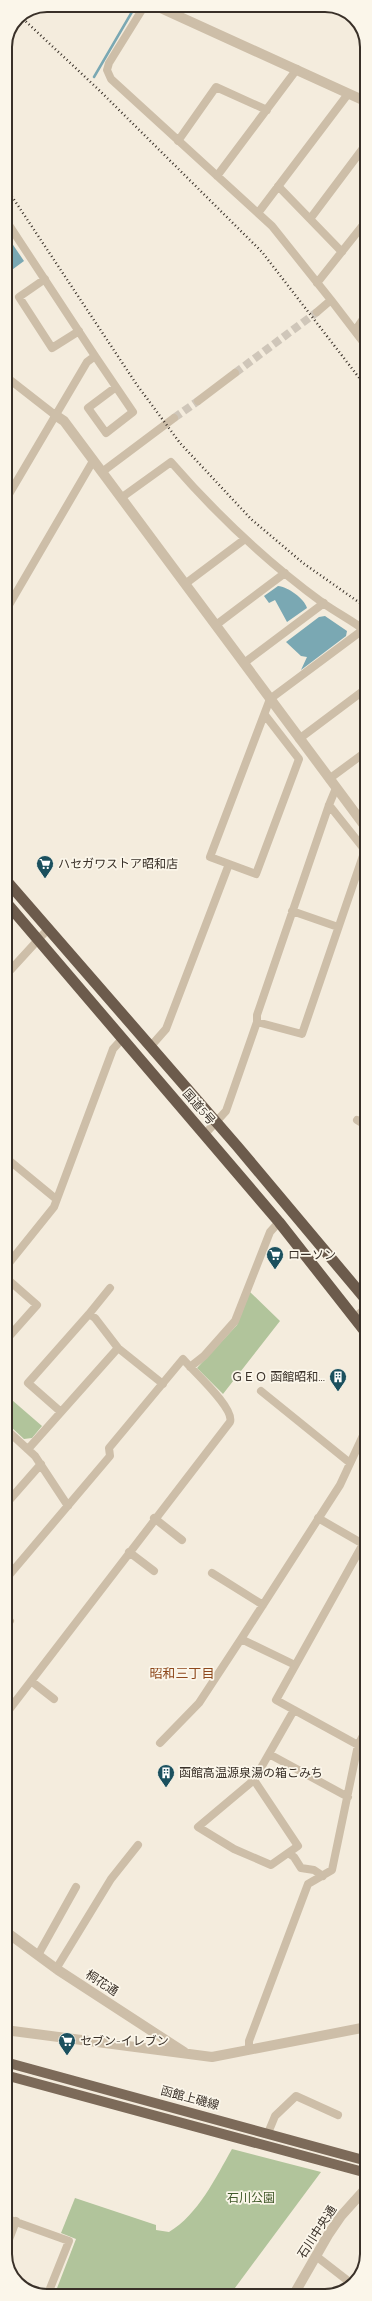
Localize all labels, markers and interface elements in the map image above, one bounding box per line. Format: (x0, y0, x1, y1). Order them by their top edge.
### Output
supermarket icon: ハセガワストア昭和店 (35, 854, 55, 879)
place label: ハセガワストア昭和店 (58, 856, 178, 871)
street label: 国道5号 (180, 1086, 219, 1128)
supermarket icon: ローソン (265, 1245, 285, 1270)
place label: ローソン (288, 1247, 336, 1262)
building icon: ＧＥＯ 函館昭和… (328, 1367, 348, 1392)
place label: ＧＥＯ 函館昭和… (231, 1369, 325, 1384)
district label: 昭和三丁目 (149, 1665, 215, 1681)
building icon: 函館高温源泉湯の箱こみち (156, 1763, 176, 1788)
place label: 函館高温源泉湯の箱こみち (179, 1765, 323, 1780)
street label: 桐花通 (83, 1966, 121, 1999)
supermarket icon: セブン-イレブン (57, 2031, 77, 2056)
place label: セブン-イレブン (80, 2033, 169, 2048)
street label: 函館上磯線 (159, 2083, 221, 2113)
park label: 石川公園 (227, 2190, 275, 2205)
street label: 石川中央通 (294, 2202, 339, 2261)

